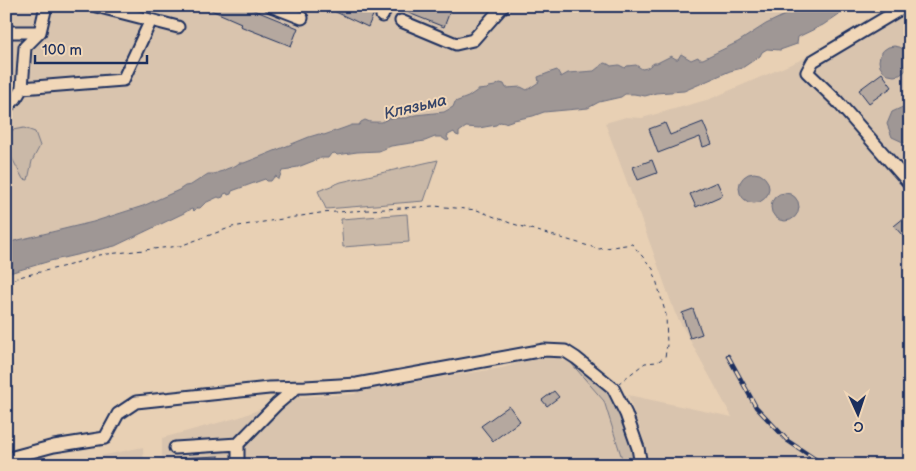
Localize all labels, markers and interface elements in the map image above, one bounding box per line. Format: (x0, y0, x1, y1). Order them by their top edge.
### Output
scale bar (35, 32, 148, 64)
text: 100 m (42, 41, 82, 60)
water label: Клязьма (382, 91, 449, 124)
north arrow (834, 388, 884, 438)
text: С (853, 418, 864, 435)

